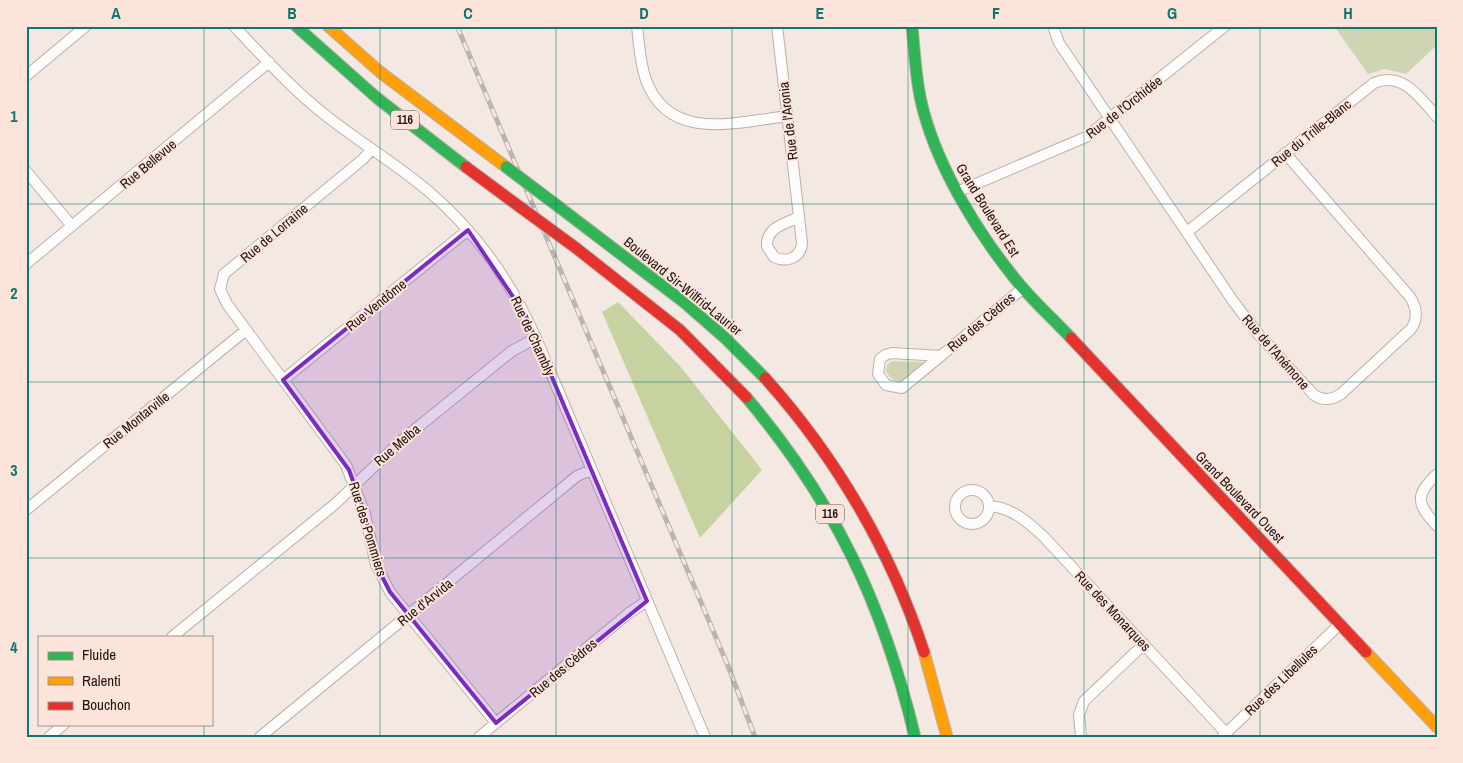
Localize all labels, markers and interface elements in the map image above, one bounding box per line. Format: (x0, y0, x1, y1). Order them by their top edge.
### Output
text: A (111, 2, 121, 24)
text: B (287, 2, 297, 24)
text: C (463, 2, 473, 24)
text: D (639, 2, 649, 24)
text: E (816, 2, 825, 24)
text: F (992, 2, 1000, 24)
text: G (1167, 2, 1177, 24)
text: H (1343, 2, 1353, 24)
street label: Rue de l'Orchidée (1082, 72, 1166, 142)
street label: Rue de l'Aronia (774, 80, 802, 161)
street label: Rue du Trille-Blanc (1267, 95, 1355, 171)
text: 1 (10, 105, 18, 127)
road number: 116 (391, 110, 419, 130)
street label: Rue Bellevue (116, 135, 180, 193)
street label: Grand Boulevard Est (952, 160, 1024, 260)
street label: Rue de Lorraine (236, 199, 312, 267)
street label: Boulevard Sir-Wilfrid-Laurier (620, 233, 746, 339)
street label: Rue Vendôme (342, 275, 410, 335)
text: 2 (10, 282, 18, 304)
street label: Rue des Cèdres (943, 288, 1019, 356)
street label: Rue de Chambly (507, 293, 559, 379)
street label: Rue de l'Anémone (1238, 311, 1314, 393)
street label: Rue Montarville (99, 388, 173, 452)
street label: Rue Melba (370, 420, 424, 470)
street label: Grand Boulevard Ouest (1192, 447, 1288, 547)
text: 3 (10, 459, 18, 481)
street label: Rue des Pommiers (345, 479, 391, 579)
road number: 116 (816, 504, 844, 524)
street label: Rue des Monarques (1071, 567, 1155, 655)
street label: Rue d'Arvida (394, 574, 457, 630)
street label: Rue des Cèdres (525, 634, 601, 702)
text: 4 (10, 636, 18, 658)
legend (38, 636, 212, 726)
street label: Rue des Libellules (1241, 641, 1321, 719)
text: Fluide (82, 644, 116, 665)
text: Ralenti (82, 670, 121, 691)
text: Bouchon (82, 694, 131, 715)

